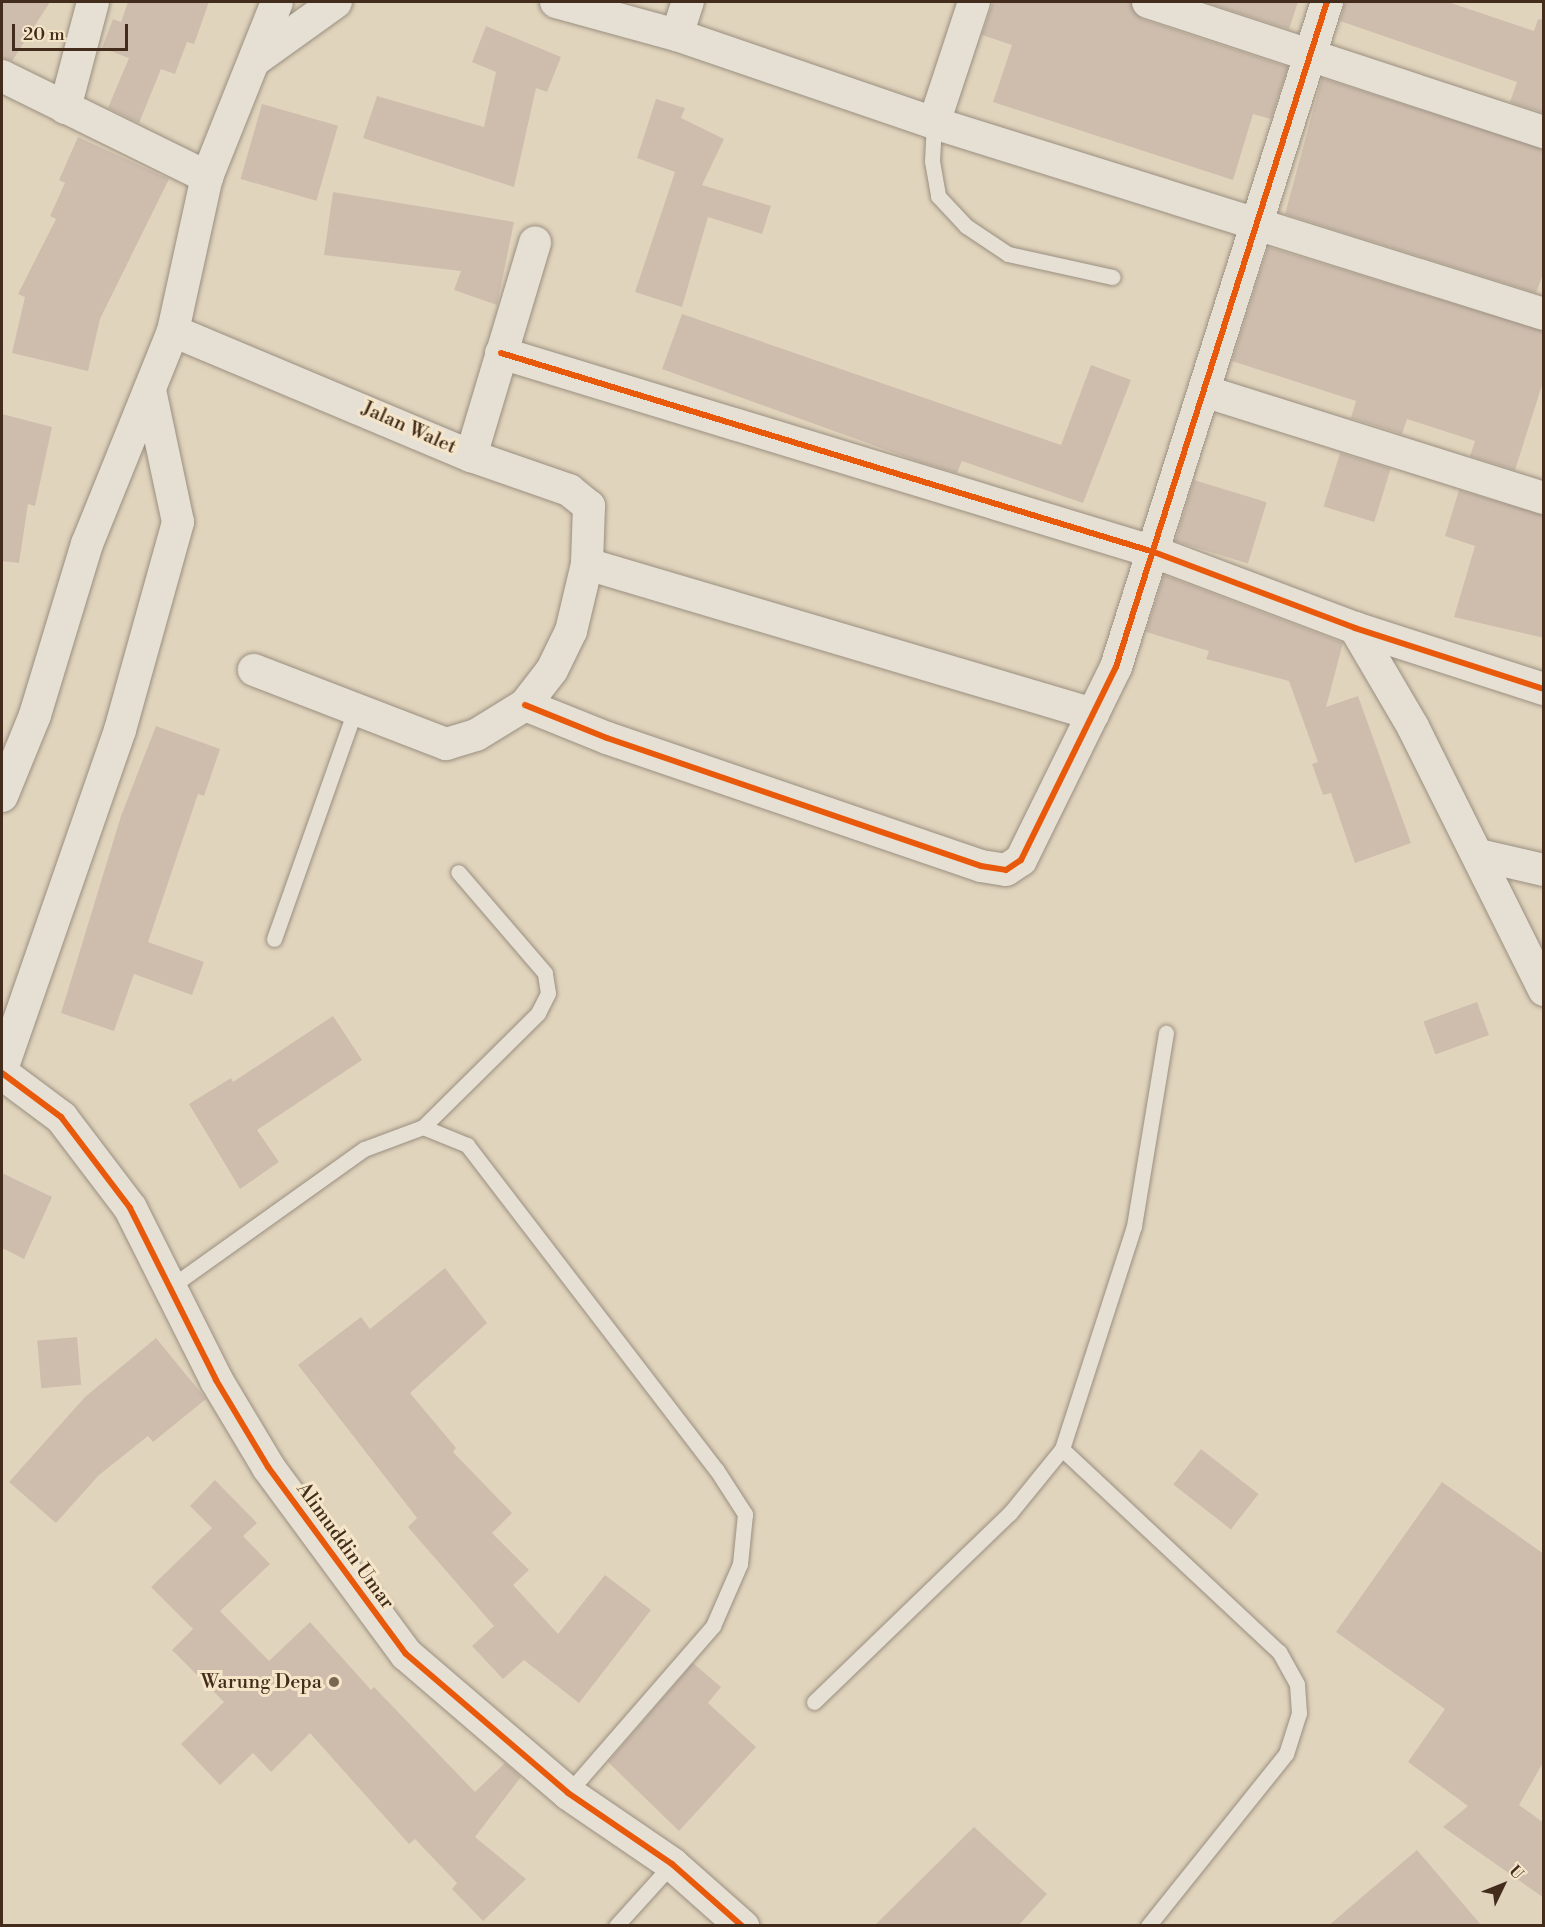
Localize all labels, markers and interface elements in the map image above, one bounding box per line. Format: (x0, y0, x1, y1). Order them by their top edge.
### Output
scale bar (15, 12, 130, 50)
text: 20 m (23, 23, 65, 46)
street label: Jalan Walet (358, 397, 460, 459)
street label: Alimuddin Umar (291, 1478, 399, 1614)
place label: Warung Depa (201, 1670, 322, 1694)
marker: Warung Depa (327, 1675, 341, 1689)
north arrow (1473, 1855, 1533, 1915)
text: U (1505, 1861, 1528, 1884)

